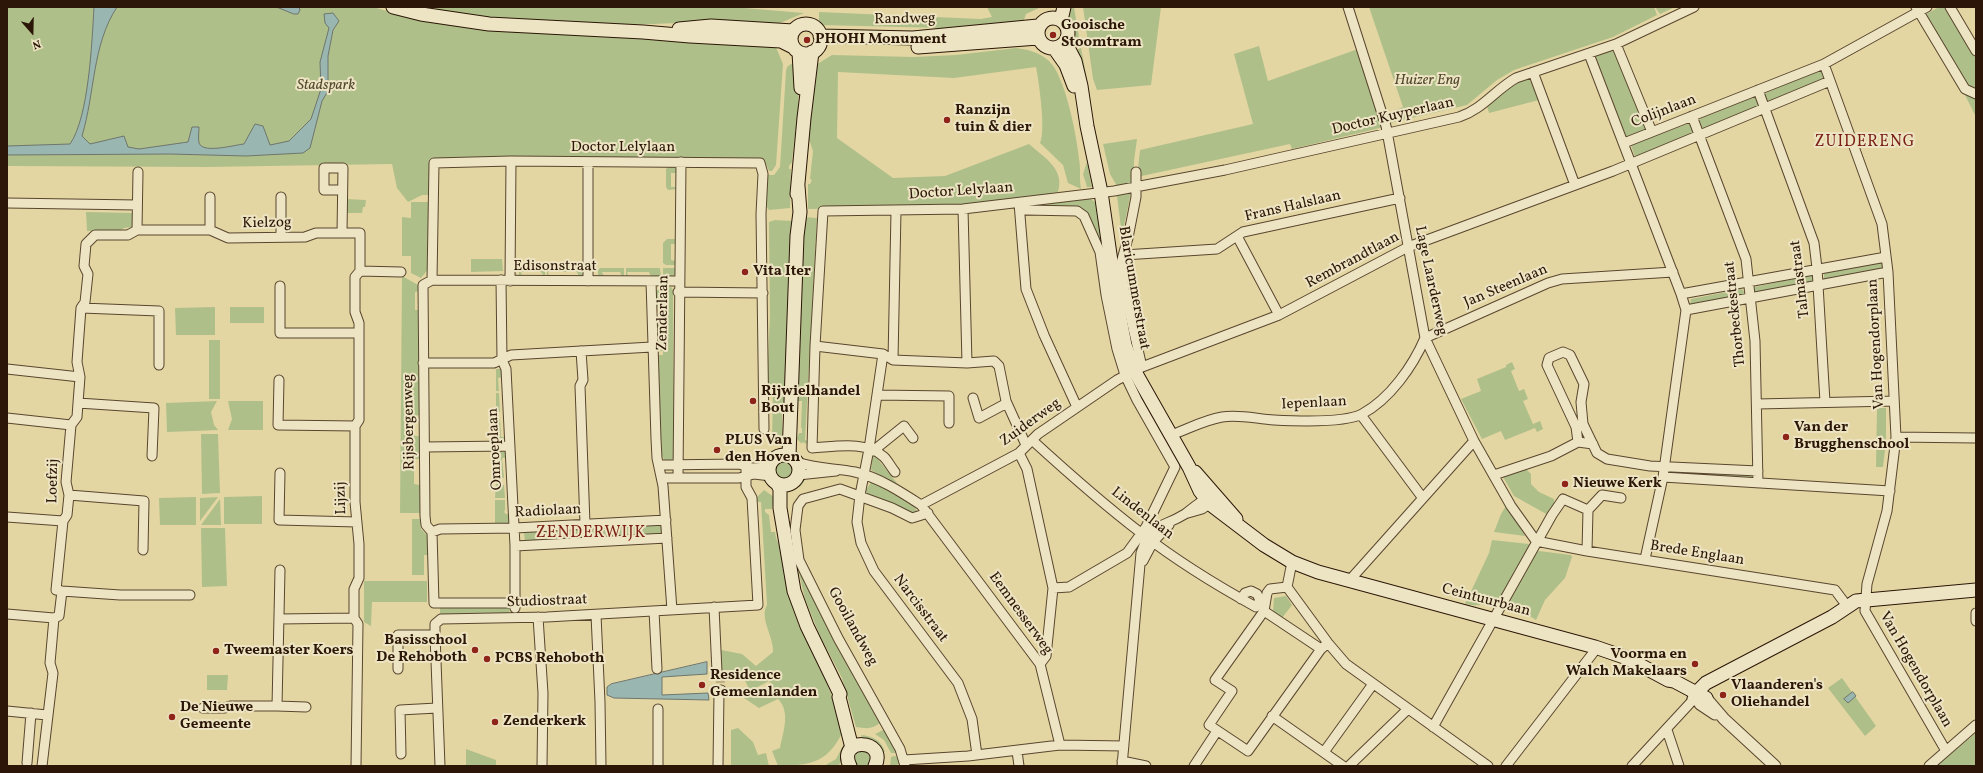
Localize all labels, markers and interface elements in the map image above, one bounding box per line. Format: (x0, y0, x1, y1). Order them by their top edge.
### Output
street label: Randweg (874, 10, 936, 30)
north arrow (12, 12, 52, 52)
place label: Gooische Stoomtram (1061, 17, 1142, 52)
marker: Gooische Stoomtram (1048, 30, 1058, 40)
place label: PHOHI Monument (815, 31, 947, 49)
text: N (30, 35, 43, 52)
marker: PHOHI Monument (802, 35, 812, 45)
park label: Huizer Eng (1394, 72, 1460, 90)
park label: Stadspark (297, 77, 355, 95)
street label: Colijnlaan (1629, 91, 1699, 133)
street label: Doctor Kuyperlaan (1330, 94, 1456, 140)
place label: Ranzijn tuin & dier (955, 102, 1032, 137)
marker: Ranzijn tuin & dier (942, 115, 952, 125)
district label: ZUIDERENG (1815, 133, 1915, 153)
street label: Doctor Lelylaan (571, 139, 675, 157)
street label: Doctor Lelylaan (908, 179, 1014, 205)
street label: Frans Halslaan (1243, 187, 1343, 227)
street label: Kielzog (242, 215, 292, 233)
street label: Blaricummerstraat (1113, 225, 1153, 351)
street label: Lage Laarderweg (1410, 225, 1450, 337)
street label: Rembrandtlaan (1303, 229, 1403, 293)
street label: Talmastraat (1787, 239, 1815, 319)
street label: Edisonstraat (513, 258, 597, 276)
street label: Thorbeckestraat (1721, 260, 1751, 368)
street label: Jan Steenlaan (1461, 261, 1551, 313)
place label: Vita Iter (753, 263, 811, 281)
marker: Vita Iter (740, 267, 750, 277)
street label: Zenderlaan (654, 275, 674, 351)
street label: Van Hogendorplaan (1865, 278, 1889, 410)
street label: Rijsbergenweg (400, 374, 420, 470)
place label: Rijwielhandel Bout (761, 383, 860, 418)
street label: Iepenlaan (1281, 393, 1347, 415)
street label: Zuiderweg (997, 395, 1065, 451)
marker: Rijwielhandel Bout (748, 396, 758, 406)
street label: Omroeplaan (485, 407, 507, 491)
place label: Van der Brugghenschool (1794, 419, 1909, 454)
place label: PLUS Van den Hoven (725, 432, 800, 467)
marker: Van der Brugghenschool (1781, 432, 1791, 442)
marker: PLUS Van den Hoven (712, 445, 722, 455)
street label: Loefzij (45, 458, 63, 504)
place label: Nieuwe Kerk (1573, 475, 1662, 493)
marker: Nieuwe Kerk (1560, 479, 1570, 489)
street label: Lijzij (332, 481, 352, 515)
street label: Lindenlaan (1107, 484, 1177, 544)
street label: Radiolaan (514, 501, 582, 523)
district label: ZENDERWIJK (536, 524, 646, 544)
street label: Brede Englaan (1649, 538, 1745, 570)
street label: Eemnesserweg (984, 569, 1056, 659)
street label: Narcisstraat (889, 571, 951, 647)
street label: Ceintuurbaan (1440, 581, 1532, 621)
street label: Gooilandweg (823, 585, 881, 669)
street label: Studiostraat (506, 592, 588, 612)
street label: Van Hogendorplaan (1874, 609, 1956, 731)
place label: Basisschool De Rehoboth (376, 632, 467, 667)
place label: Tweemaster Koers (224, 642, 353, 660)
marker: Basisschool De Rehoboth (470, 645, 480, 655)
marker: Tweemaster Koers (211, 646, 221, 656)
place label: Voorma en Walch Makelaars (1566, 646, 1687, 681)
place label: PCBS Rehoboth (495, 650, 605, 668)
marker: PCBS Rehoboth (482, 654, 492, 664)
marker: Voorma en Walch Makelaars (1690, 659, 1700, 669)
place label: Residence Gemeenlanden (710, 667, 817, 702)
place label: Vlaanderen's Oliehandel (1731, 677, 1823, 712)
marker: Residence Gemeenlanden (697, 680, 707, 690)
marker: Vlaanderen's Oliehandel (1718, 690, 1728, 700)
place label: De Nieuwe Gemeente (180, 699, 253, 734)
marker: De Nieuwe Gemeente (167, 712, 177, 722)
place label: Zenderkerk (503, 713, 586, 731)
marker: Zenderkerk (490, 717, 500, 727)

